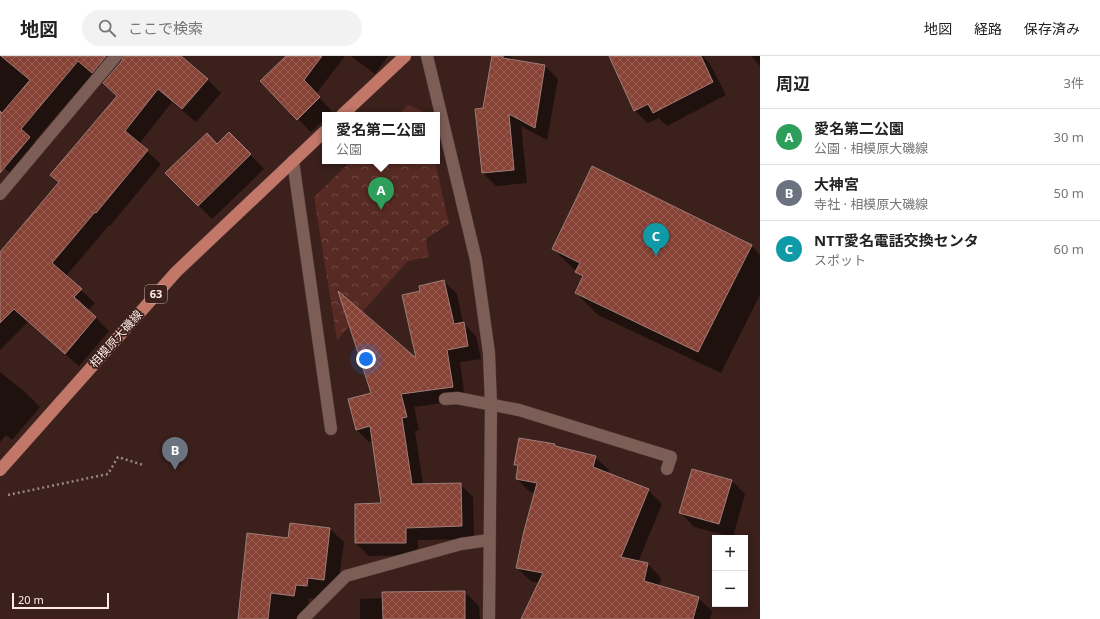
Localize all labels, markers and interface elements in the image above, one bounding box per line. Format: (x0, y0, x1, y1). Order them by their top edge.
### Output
search box (82, 10, 362, 46)
text: 地図 (20, 16, 58, 42)
icon: search (96, 17, 118, 39)
text: ここで検索 (128, 18, 203, 38)
text: 地図 (924, 19, 952, 38)
text: 経路 (974, 19, 1002, 38)
text: 保存済み (1024, 19, 1080, 38)
text: 周辺 (776, 72, 810, 95)
text: 3件 (1064, 74, 1084, 92)
popup (322, 112, 440, 164)
text: 愛名第二公園 (814, 118, 904, 138)
text: 愛名第二公園 (336, 119, 426, 139)
text: A (785, 128, 794, 146)
text: 30 m (1054, 128, 1084, 146)
text: 公園 · 相模原大磯線 (814, 139, 928, 157)
text: 公園 (336, 140, 362, 158)
text: 大神宮 (814, 174, 859, 194)
pin: A (368, 177, 394, 210)
text: B (785, 184, 793, 202)
text: 50 m (1054, 184, 1084, 202)
text: 寺社 · 相模原大磯線 (814, 195, 928, 213)
pin: C (643, 223, 669, 256)
text: NTT愛名電話交換センタ (814, 230, 979, 250)
text: C (785, 240, 793, 258)
text: 60 m (1054, 240, 1084, 258)
text: スポット (814, 251, 866, 269)
road number: 63 (145, 285, 167, 303)
street label: 相模原大磯線 (85, 306, 146, 371)
your location (356, 349, 376, 369)
pin: B (162, 437, 188, 470)
map controls (712, 535, 748, 607)
button: + (712, 535, 748, 571)
button: − (712, 571, 748, 607)
scale bar (12, 591, 109, 610)
text: 20 m (18, 592, 44, 607)

